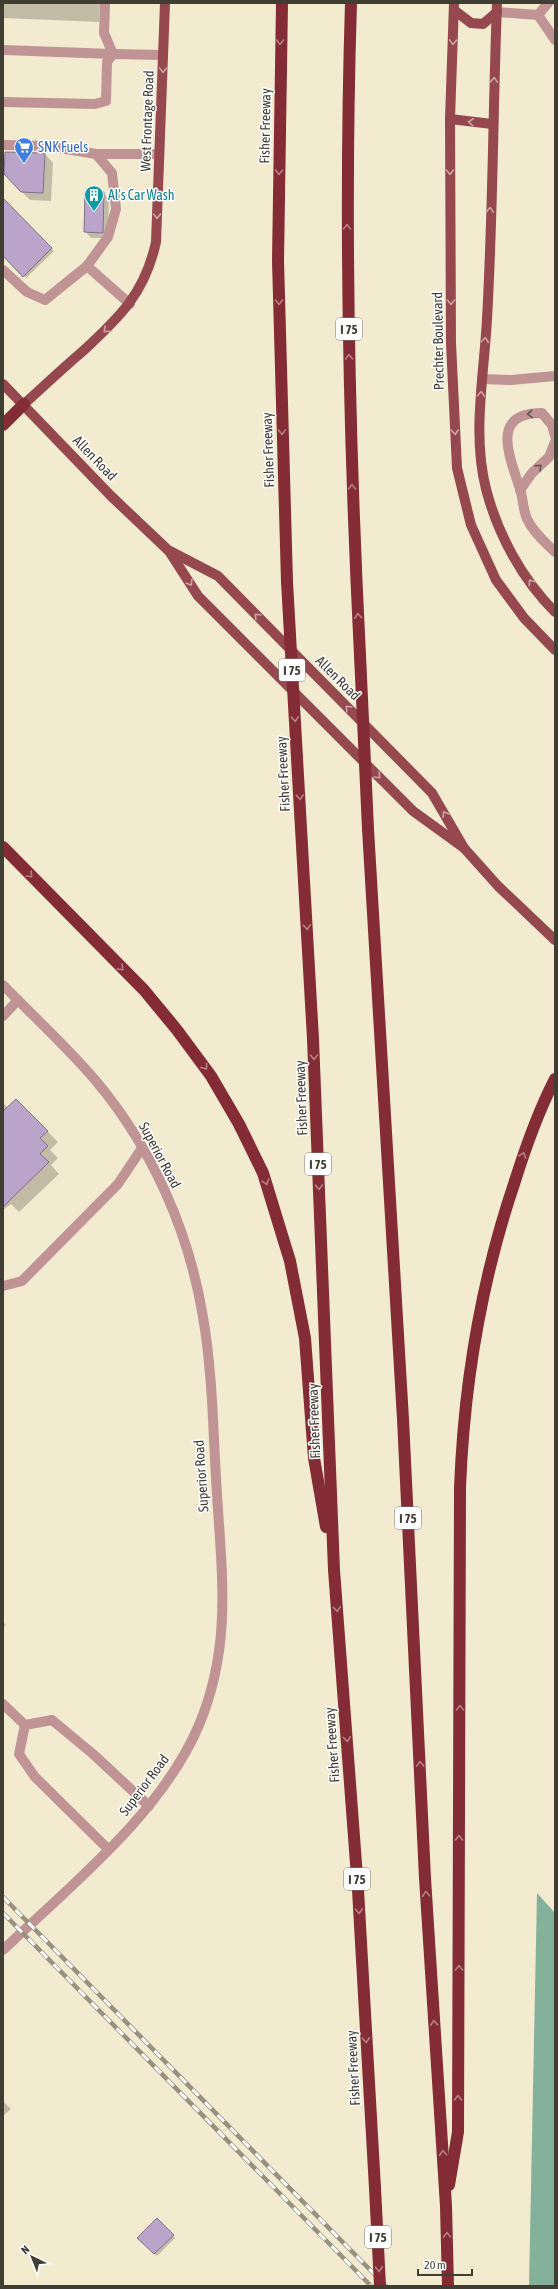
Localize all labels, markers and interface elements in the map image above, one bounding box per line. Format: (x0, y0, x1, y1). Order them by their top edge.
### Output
one-way arrow (276, 39, 284, 45)
one-way arrow (449, 39, 457, 45)
one-way arrow (158, 67, 167, 73)
street label: West Frontage Road (137, 70, 157, 172)
one-way arrow (490, 77, 498, 83)
street label: Fisher Freeway (256, 88, 274, 164)
one-way arrow (468, 117, 474, 126)
supermarket icon: SNK Fuels (13, 136, 35, 164)
place label: SNK Fuels (38, 139, 88, 155)
one-way arrow (275, 169, 283, 175)
one-way arrow (446, 169, 454, 175)
building icon: Al's Car Wash (83, 184, 105, 212)
place label: Al's Car Wash (108, 187, 175, 203)
one-way arrow (486, 207, 494, 213)
one-way arrow (153, 213, 161, 219)
one-way arrow (343, 224, 351, 230)
street label: Prechter Boulevard (429, 292, 447, 390)
one-way arrow (275, 299, 283, 305)
one-way arrow (447, 299, 455, 305)
road number: I 75 (336, 318, 362, 340)
one-way arrow (103, 326, 111, 333)
one-way arrow (481, 337, 490, 343)
one-way arrow (345, 354, 353, 360)
one-way arrow (477, 391, 485, 397)
one-way arrow (527, 409, 533, 418)
street label: Fisher Freeway (259, 412, 277, 488)
one-way arrow (278, 429, 286, 435)
one-way arrow (451, 429, 459, 435)
street label: Allen Road (70, 432, 120, 484)
one-way arrow (534, 464, 542, 471)
one-way arrow (348, 484, 357, 490)
one-way arrow (185, 579, 192, 586)
one-way arrow (529, 579, 536, 586)
one-way arrow (254, 613, 262, 621)
one-way arrow (354, 613, 362, 619)
street label: Allen Road (313, 653, 363, 703)
road number: I 75 (279, 659, 305, 681)
one-way arrow (345, 705, 353, 713)
one-way arrow (290, 716, 299, 722)
street label: Fisher Freeway (273, 736, 293, 812)
one-way arrow (373, 771, 381, 779)
one-way arrow (295, 794, 304, 800)
one-way arrow (442, 811, 449, 818)
one-way arrow (25, 870, 33, 878)
one-way arrow (303, 924, 311, 930)
one-way arrow (116, 963, 124, 971)
one-way arrow (310, 1054, 318, 1060)
street label: Fisher Freeway (292, 1060, 310, 1136)
one-way arrow (200, 1063, 207, 1070)
street label: Superior Road (136, 1119, 184, 1191)
one-way arrow (519, 1152, 527, 1159)
road number: I 75 (305, 1153, 331, 1175)
one-way arrow (261, 1178, 270, 1185)
one-way arrow (315, 1184, 323, 1190)
street label: Fisher Freeway (305, 1383, 323, 1459)
street label: Superior Road (190, 1439, 212, 1513)
road number: I 75 (395, 1507, 421, 1529)
one-way arrow (333, 1606, 342, 1612)
one-way arrow (456, 1705, 464, 1711)
street label: Fisher Freeway (321, 1707, 343, 1783)
one-way arrow (342, 1736, 351, 1742)
street label: Superior Road (116, 1751, 172, 1819)
one-way arrow (416, 1761, 424, 1767)
one-way arrow (455, 1835, 463, 1841)
road number: I 75 (344, 1868, 370, 1890)
one-way arrow (421, 1891, 430, 1897)
one-way arrow (354, 1908, 363, 1914)
one-way arrow (455, 1965, 463, 1971)
one-way arrow (430, 2020, 439, 2026)
street label: Fisher Freeway (343, 2030, 363, 2106)
one-way arrow (362, 2037, 371, 2043)
one-way arrow (454, 2095, 462, 2101)
one-way arrow (438, 2150, 447, 2156)
road number: I 75 (365, 2226, 391, 2248)
one-way arrow (442, 2232, 451, 2238)
north arrow (12, 2237, 52, 2277)
text: N (19, 2243, 32, 2256)
scale bar (418, 2251, 472, 2277)
text: 20 m (424, 2258, 446, 2272)
one-way arrow (375, 2266, 384, 2272)

